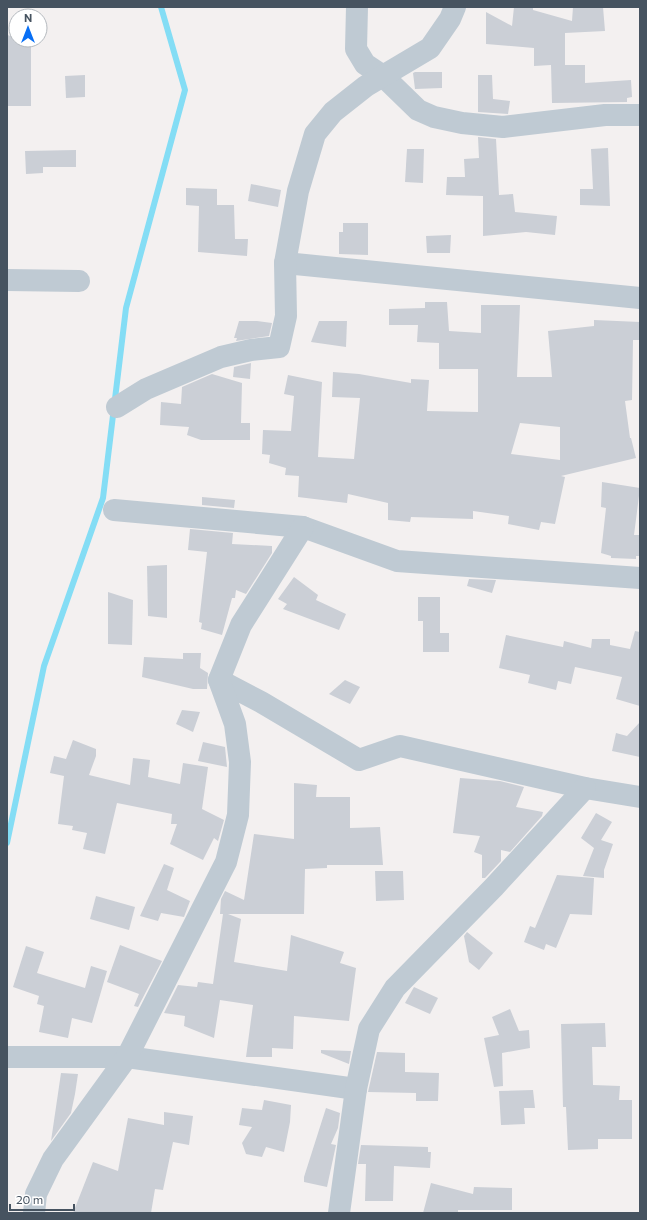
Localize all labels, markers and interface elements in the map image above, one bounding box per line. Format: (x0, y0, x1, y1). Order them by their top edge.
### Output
north arrow (8, 8, 48, 48)
text: N (24, 11, 32, 24)
scale bar (10, 1186, 74, 1212)
text: 20 m (16, 1192, 43, 1206)

